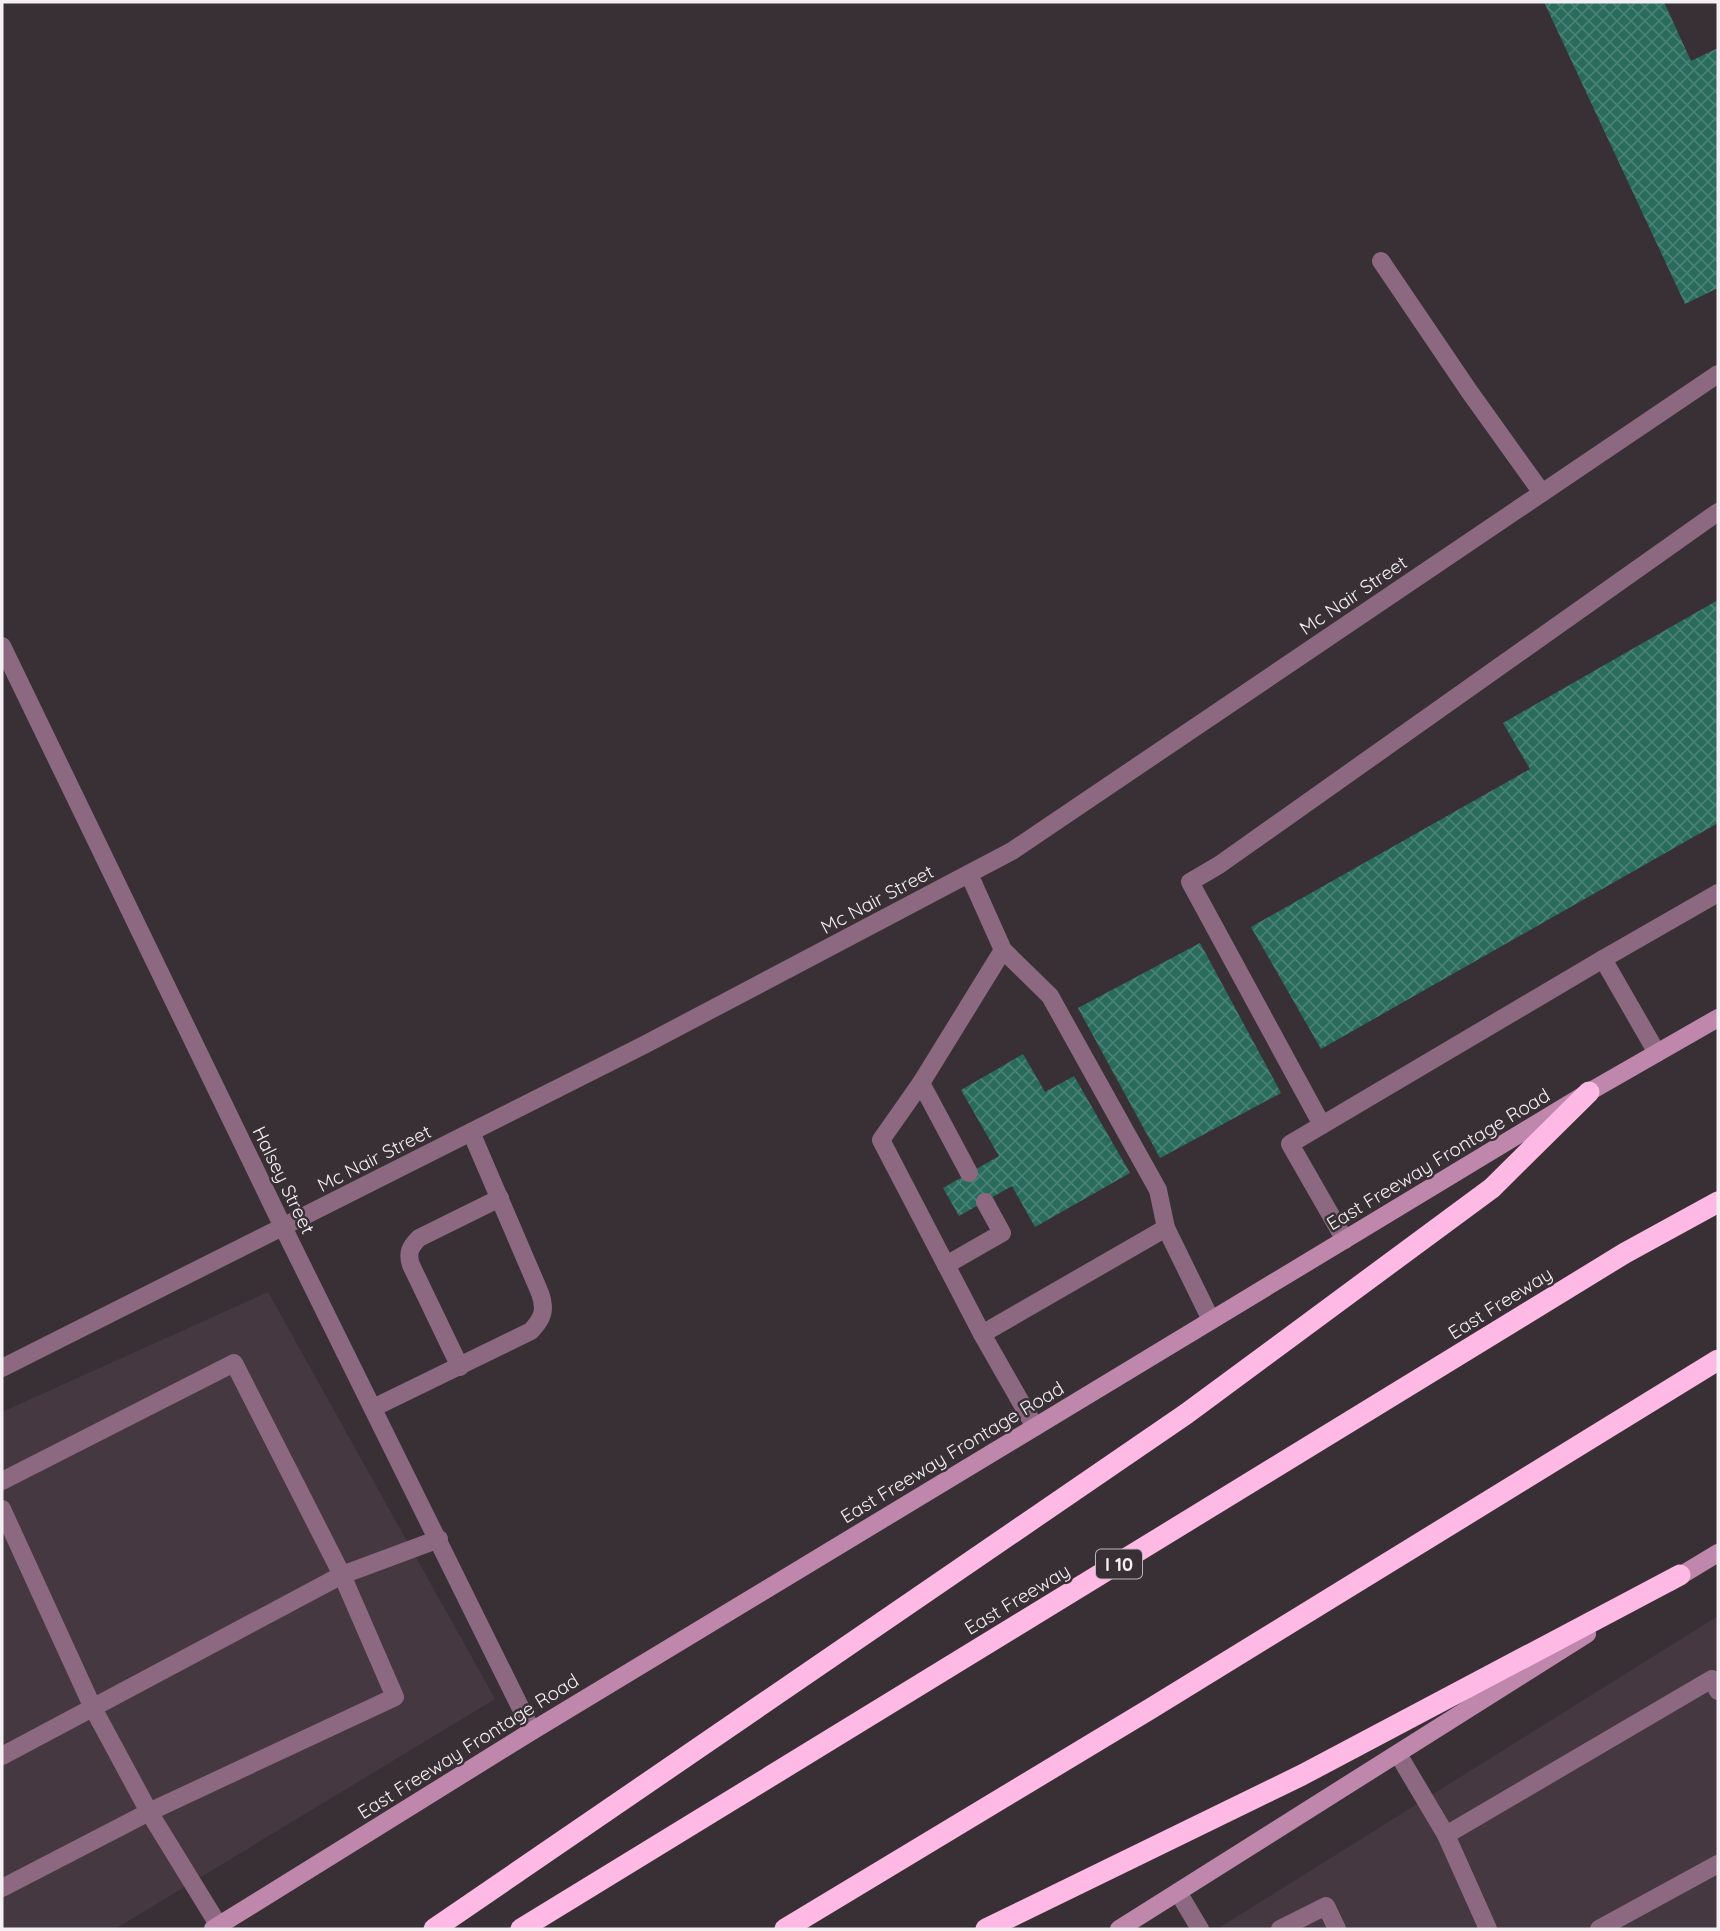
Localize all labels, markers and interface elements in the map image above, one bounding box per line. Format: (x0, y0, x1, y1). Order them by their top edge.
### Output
street label: Mc Nair Street (1295, 550, 1411, 640)
street label: Mc Nair Street (816, 859, 938, 939)
street label: East Freeway Frontage Road (1322, 1083, 1554, 1235)
street label: Mc Nair Street (313, 1119, 435, 1197)
street label: Halsey Street (248, 1122, 320, 1238)
street label: East Freeway (1443, 1261, 1557, 1345)
street label: East Freeway Frontage Road (836, 1376, 1068, 1528)
road number: I 10 (1096, 1549, 1142, 1578)
street label: East Freeway (960, 1558, 1074, 1640)
street label: East Freeway Frontage Road (353, 1668, 583, 1824)

